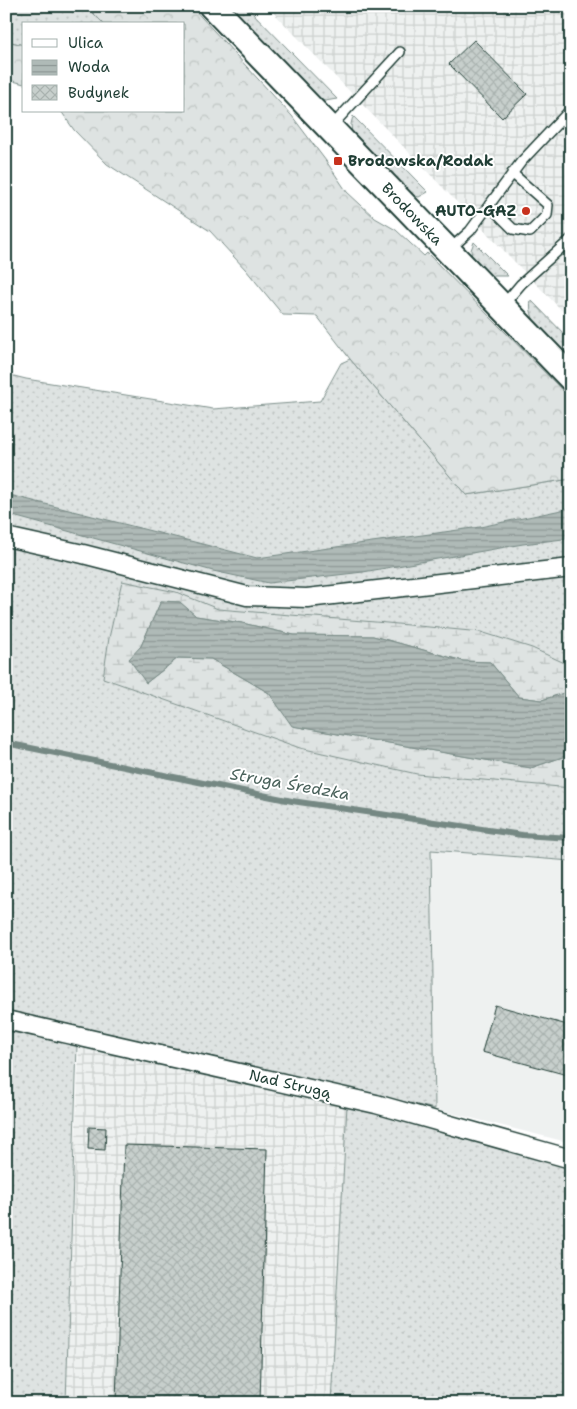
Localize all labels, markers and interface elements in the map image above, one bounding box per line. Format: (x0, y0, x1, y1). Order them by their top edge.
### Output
legend (22, 22, 185, 112)
text: Ulica (68, 33, 104, 53)
text: Woda (68, 57, 110, 77)
text: Budynek (68, 83, 129, 103)
place label: Brodowska/Rodak (348, 151, 494, 171)
marker: Brodowska/Rodak (332, 155, 344, 167)
street label: Brodowska (377, 178, 447, 250)
place label: AUTO-GAZ (435, 201, 516, 221)
marker: AUTO-GAZ (520, 205, 532, 217)
water label: Struga Średzka (229, 763, 351, 805)
street label: Nad Strugą (247, 1065, 334, 1103)

